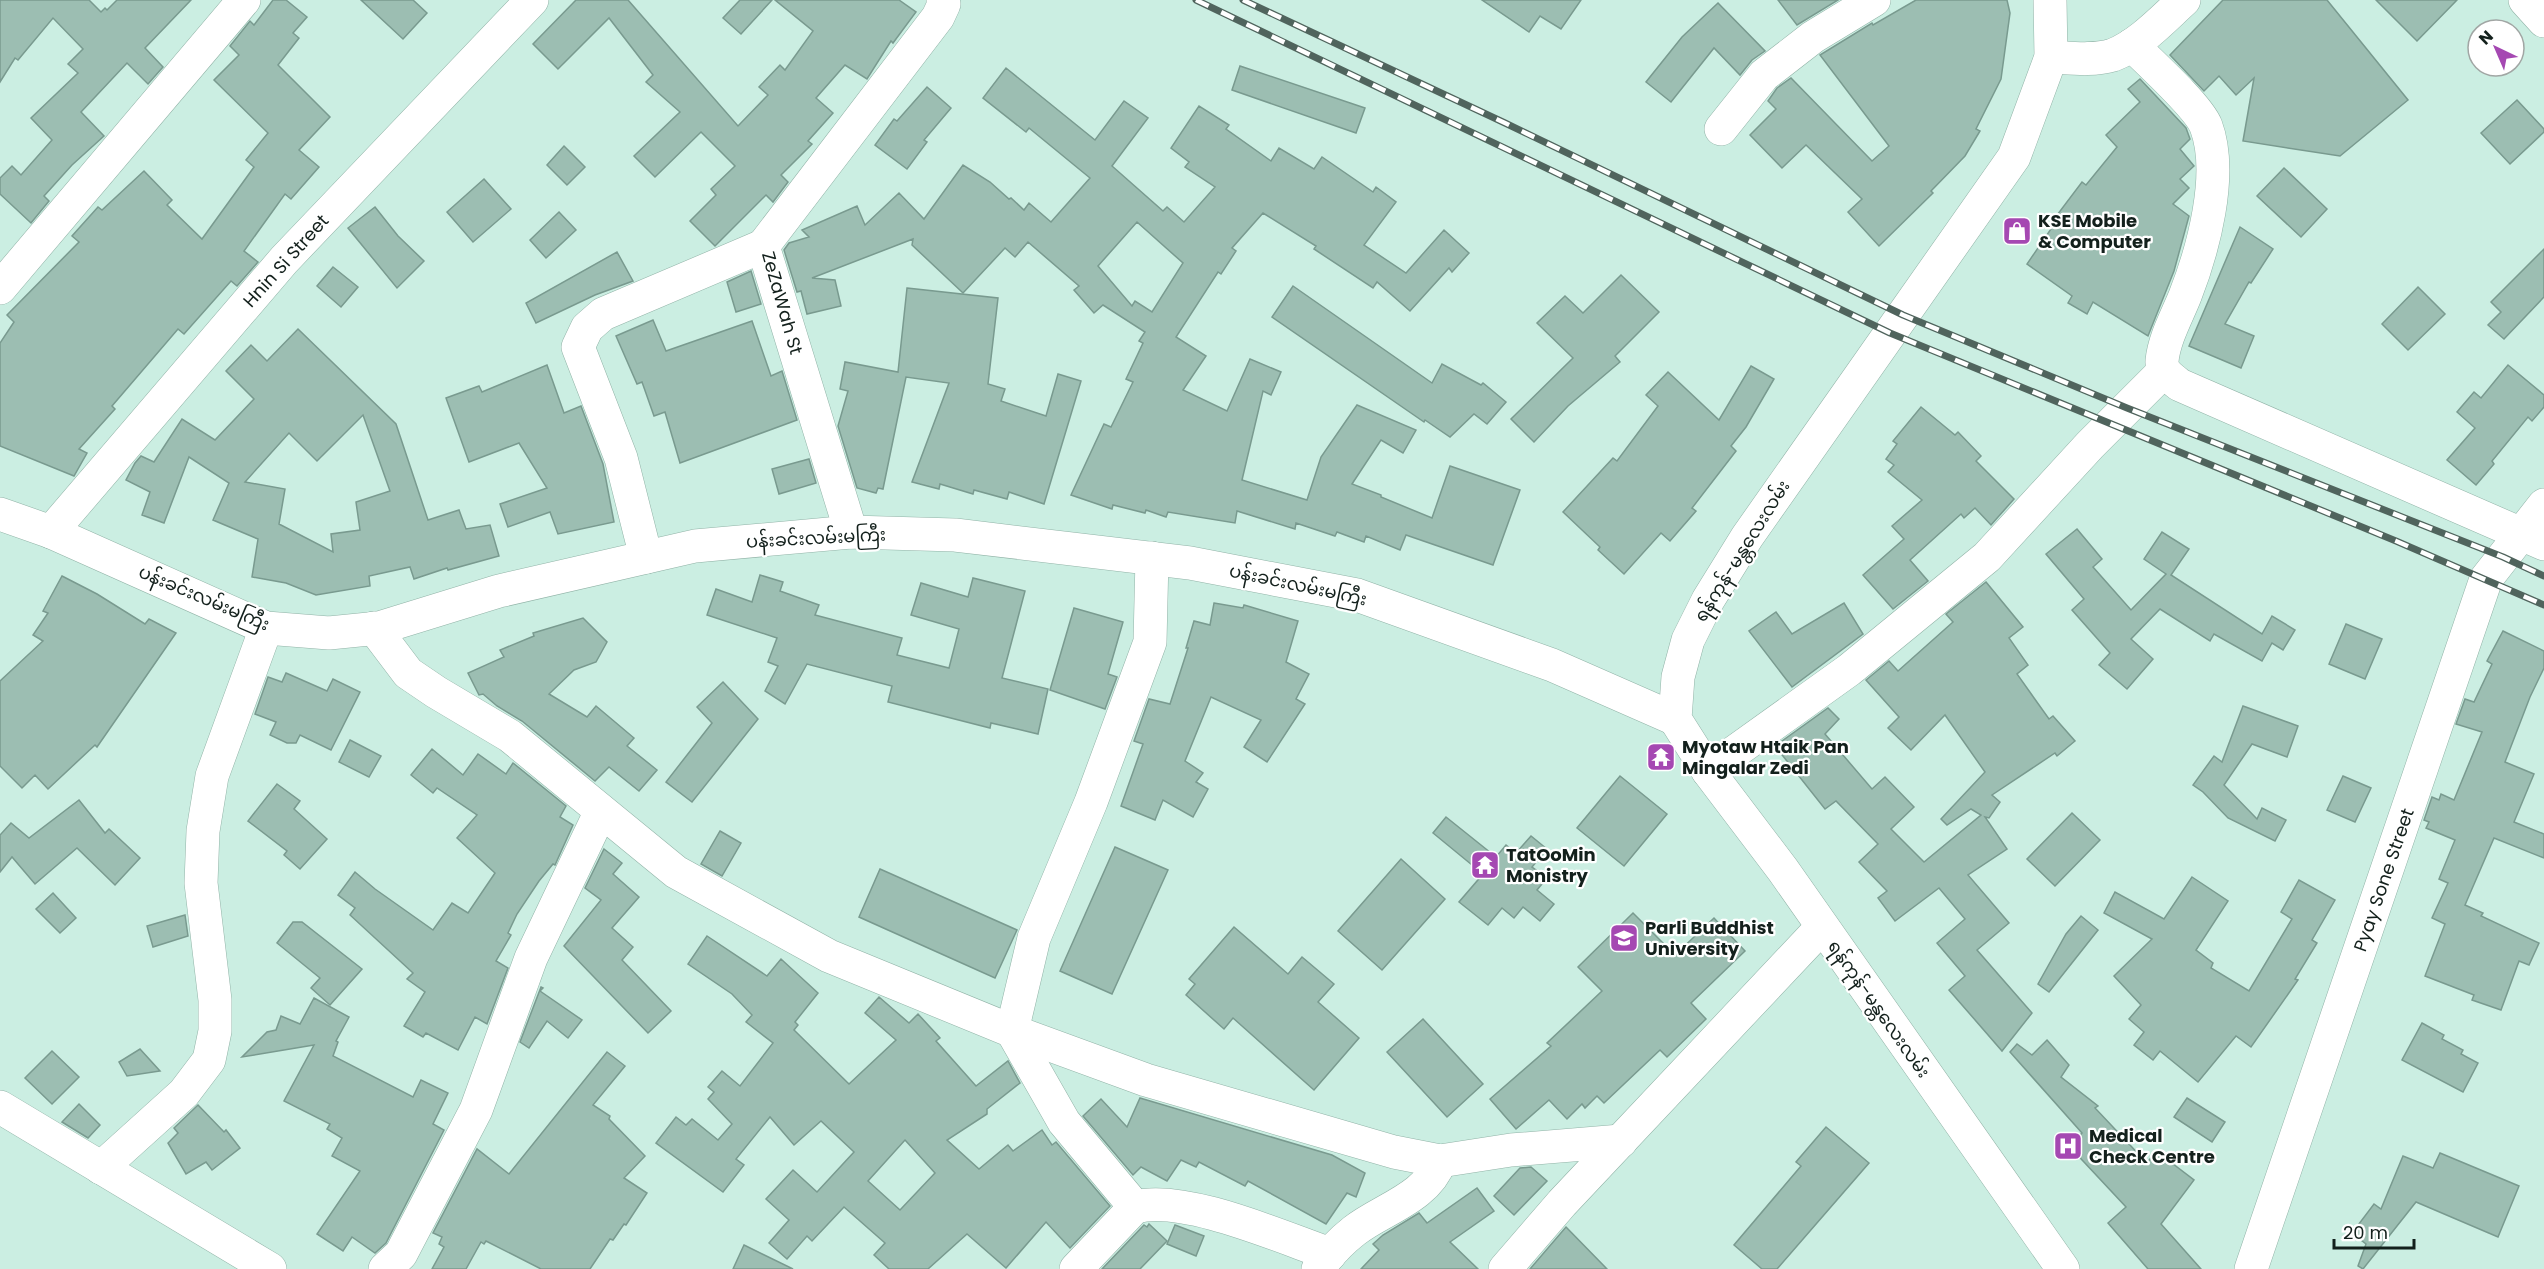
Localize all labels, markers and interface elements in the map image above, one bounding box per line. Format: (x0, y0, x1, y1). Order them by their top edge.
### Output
north arrow (2466, 18, 2526, 78)
text: N (2474, 25, 2498, 50)
place label: KSE Mobile & Computer (2038, 208, 2151, 254)
street label: Hnin Si Street (237, 209, 334, 313)
shop icon: KSE Mobile & Computer (2001, 215, 2033, 247)
street label: ZeZaWah St (756, 248, 809, 357)
street label: ရန်ကုန်-မန္တလေးလမ်း (1688, 475, 1798, 628)
street label: ပန်းခင်းလမ်းမကြီး (745, 520, 887, 557)
street label: ပန်းခင်းလမ်းမကြီး (1226, 557, 1369, 614)
street label: ပန်းခင်းလမ်းမကြီး (134, 558, 274, 639)
place label: Myotaw Htaik Pan Mingalar Zedi (1682, 734, 1849, 780)
temple icon: Myotaw Htaik Pan Mingalar Zedi (1645, 741, 1677, 773)
street label: Pyay Sone Street (2347, 805, 2420, 955)
place label: TatOoMin Monistry (1506, 842, 1596, 888)
temple icon: TatOoMin Monistry (1469, 849, 1501, 881)
place label: Parli Buddhist University (1645, 915, 1774, 961)
school or university icon: Parli Buddhist University (1608, 922, 1640, 954)
street label: ရန်ကုန်-မန္တလေးလမ်း (1820, 935, 1936, 1084)
place label: Medical Check Centre (2089, 1123, 2215, 1169)
hospital icon: Medical Check Centre (2052, 1130, 2084, 1162)
scale bar (2334, 1212, 2414, 1250)
text: 20 m (2343, 1220, 2388, 1245)

